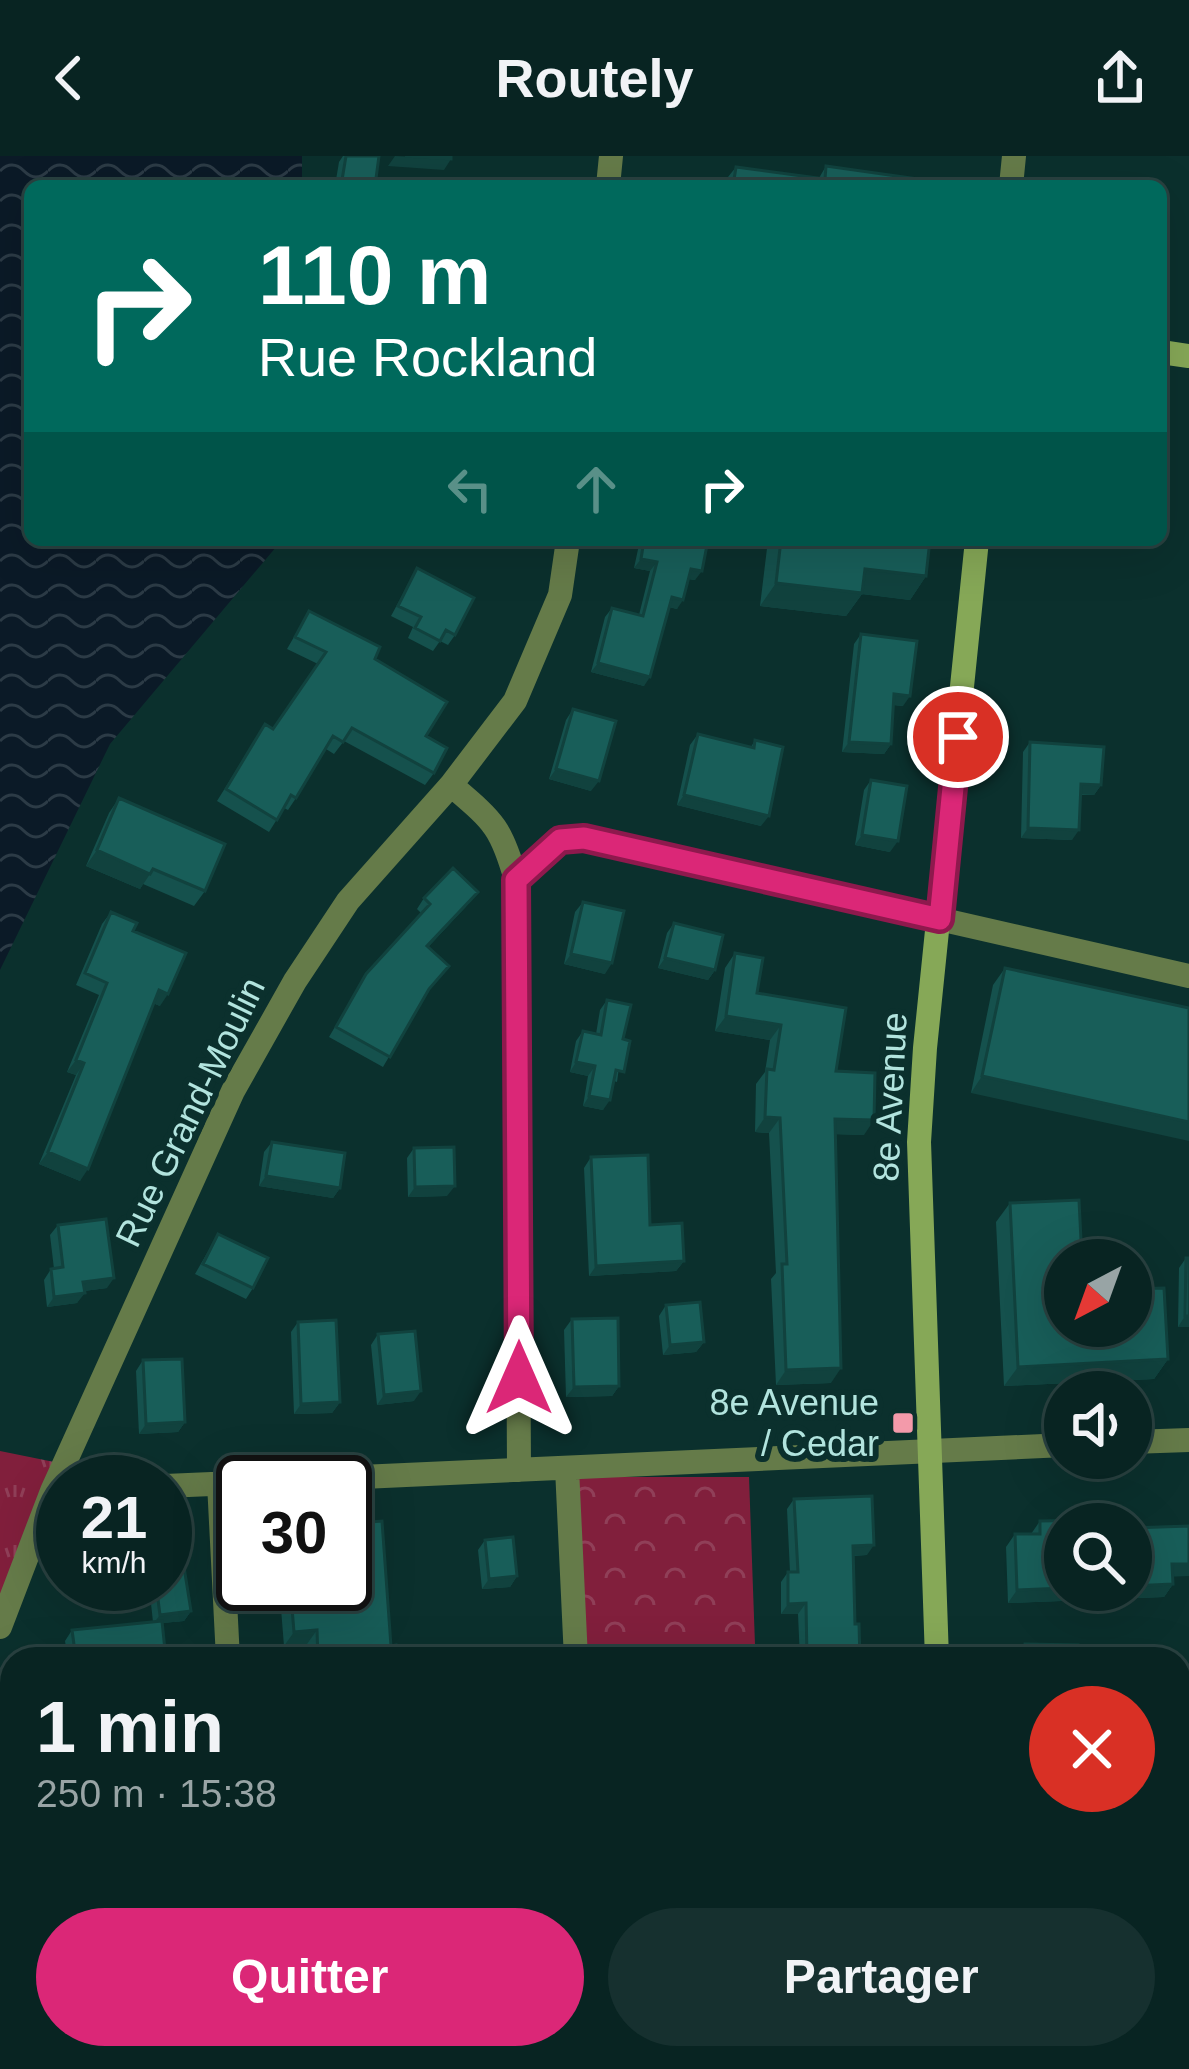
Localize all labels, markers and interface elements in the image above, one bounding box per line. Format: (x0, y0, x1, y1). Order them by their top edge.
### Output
icon: back (36, 45, 102, 111)
icon: share (1087, 45, 1153, 111)
text: Routely (495, 48, 694, 108)
icon: right (60, 228, 216, 384)
text: 110 m (258, 228, 492, 322)
text: Rue Rockland (258, 327, 597, 387)
icon: left (437, 456, 503, 522)
icon: ahead (563, 456, 629, 522)
icon: right (689, 456, 755, 522)
pin (907, 686, 1009, 788)
icon: arrive (925, 704, 991, 770)
street label: Rue Grand-Moulin (107, 971, 273, 1253)
street label: 8e Avenue (865, 1011, 915, 1183)
north arrow (1044, 1239, 1152, 1347)
map controls (1044, 1239, 1152, 1611)
position arrow (456, 1315, 582, 1441)
button: sound (1044, 1371, 1152, 1479)
place label: 8e Avenue / Cedar (709, 1382, 879, 1464)
marker: 8e Avenue / Cedar (890, 1410, 916, 1436)
speed limit sign: 30 (216, 1455, 372, 1611)
text: 21 (81, 1484, 147, 1551)
button: search (1044, 1503, 1152, 1611)
text: km/h (81, 1546, 147, 1579)
button: close (1029, 1686, 1155, 1812)
text: 1 min (36, 1687, 224, 1767)
text: 250 m · 15:38 (36, 1772, 277, 1815)
button: Quitter (36, 1908, 584, 2046)
button: Partager (608, 1908, 1155, 2046)

